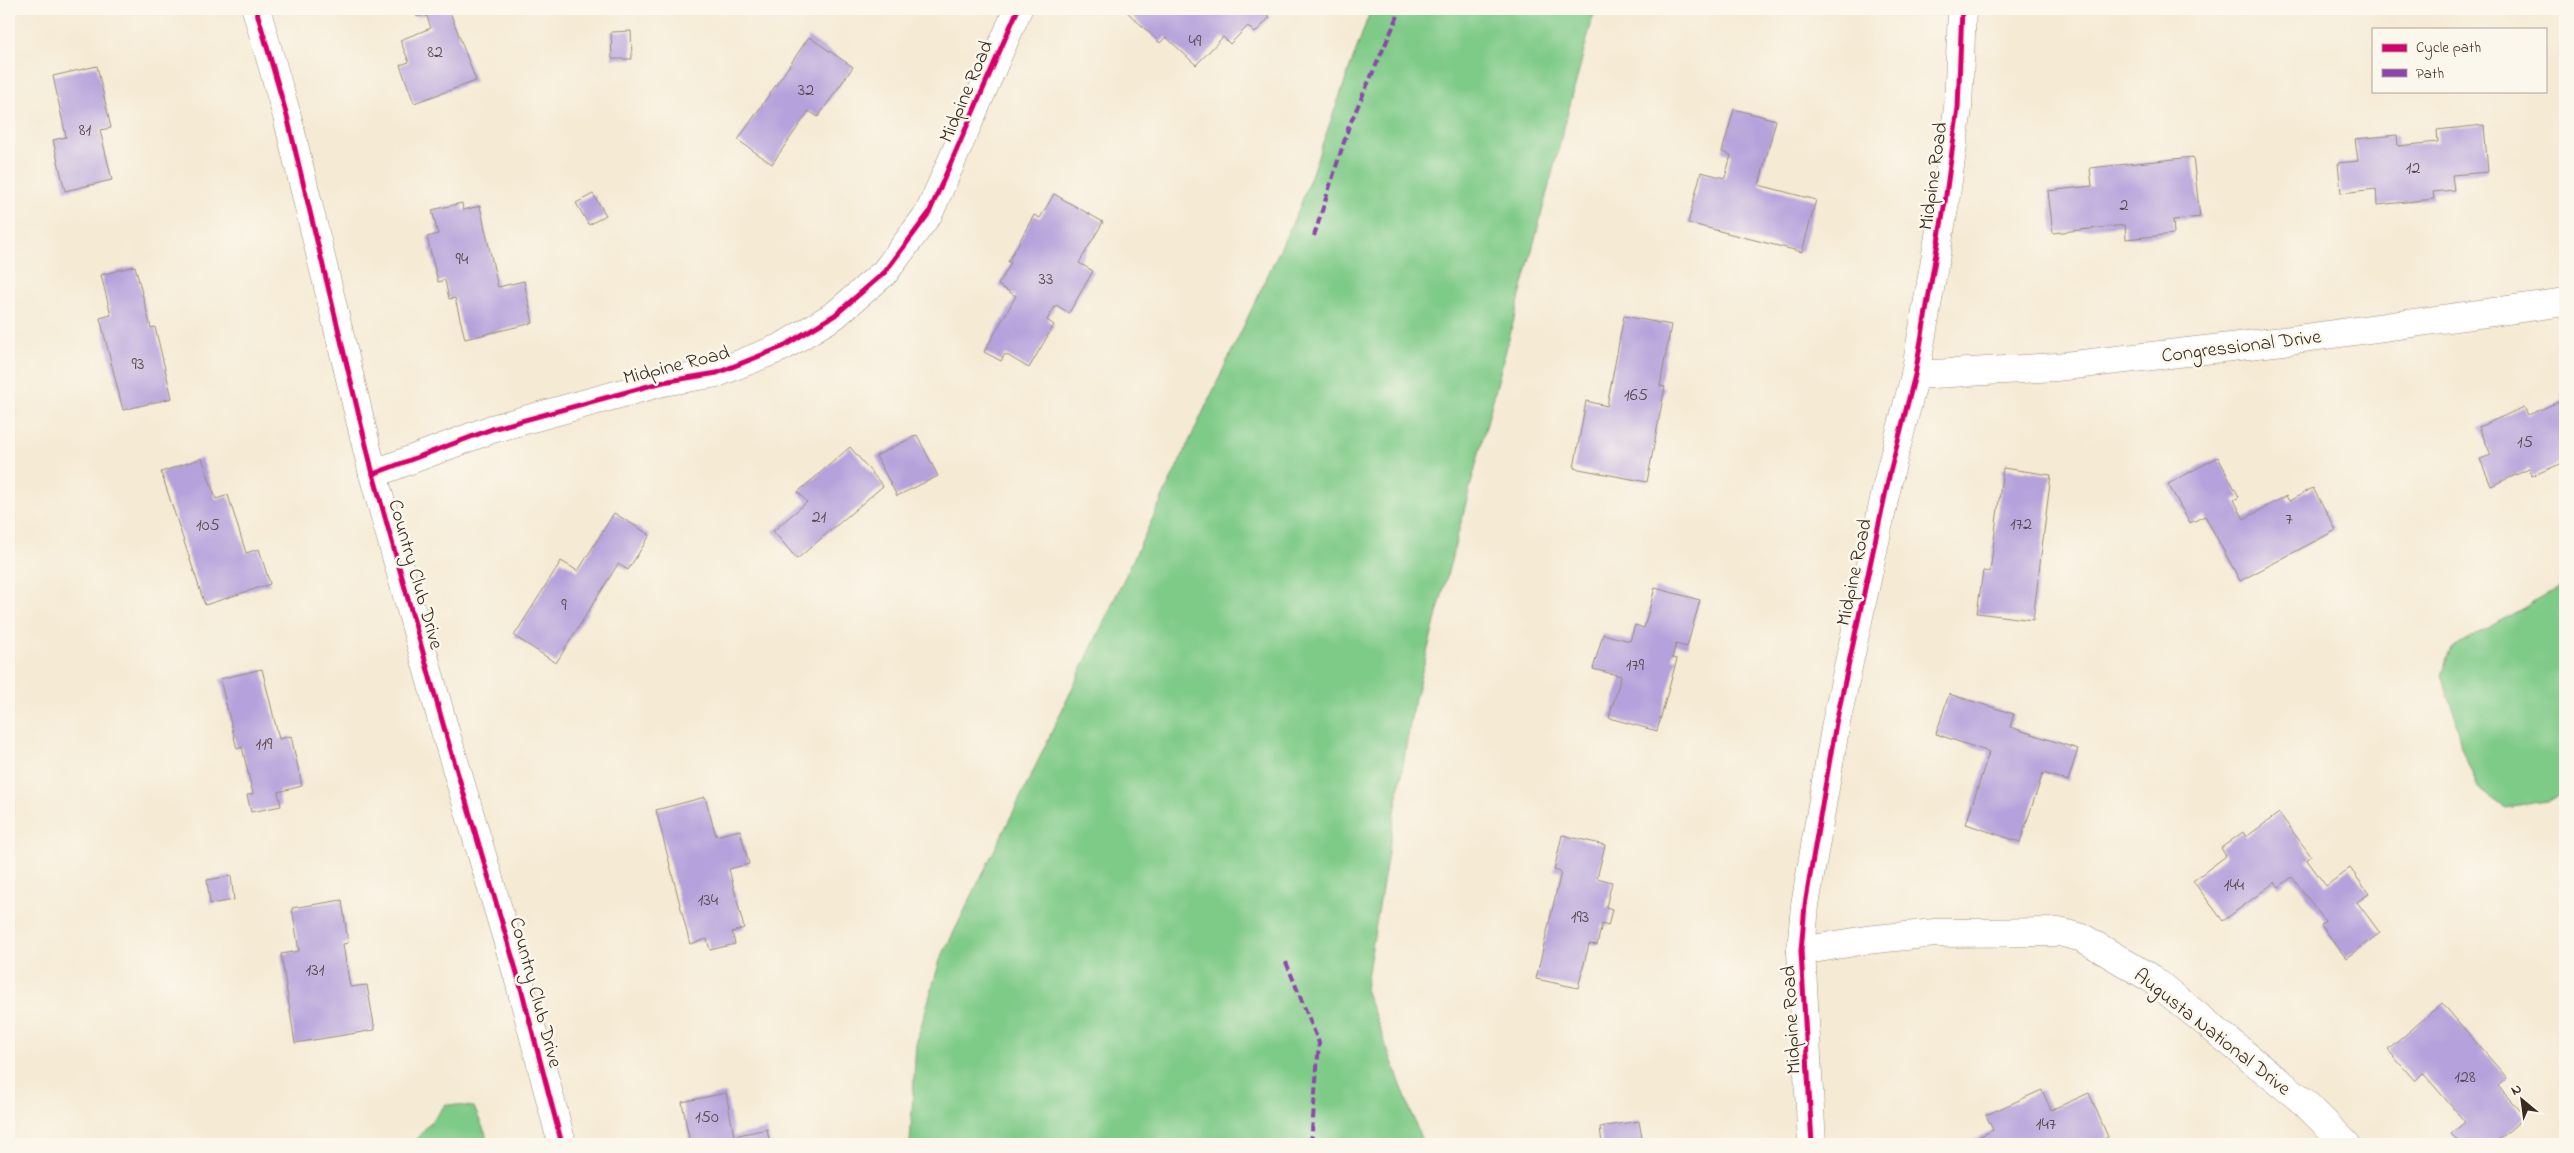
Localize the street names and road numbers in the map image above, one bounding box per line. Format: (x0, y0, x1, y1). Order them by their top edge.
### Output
street label: Midpine Road (933, 36, 1002, 148)
street label: Midpine Road (1913, 120, 1956, 232)
street label: Congressional Drive (2160, 323, 2323, 373)
street label: Midpine Road (620, 339, 733, 394)
street label: Country Club Drive (379, 496, 450, 653)
street label: Midpine Road (1830, 516, 1881, 629)
street label: Country Club Drive (501, 914, 569, 1071)
street label: Augusta National Drive (2126, 962, 2296, 1104)
street label: Midpine Road (1775, 965, 1810, 1075)

